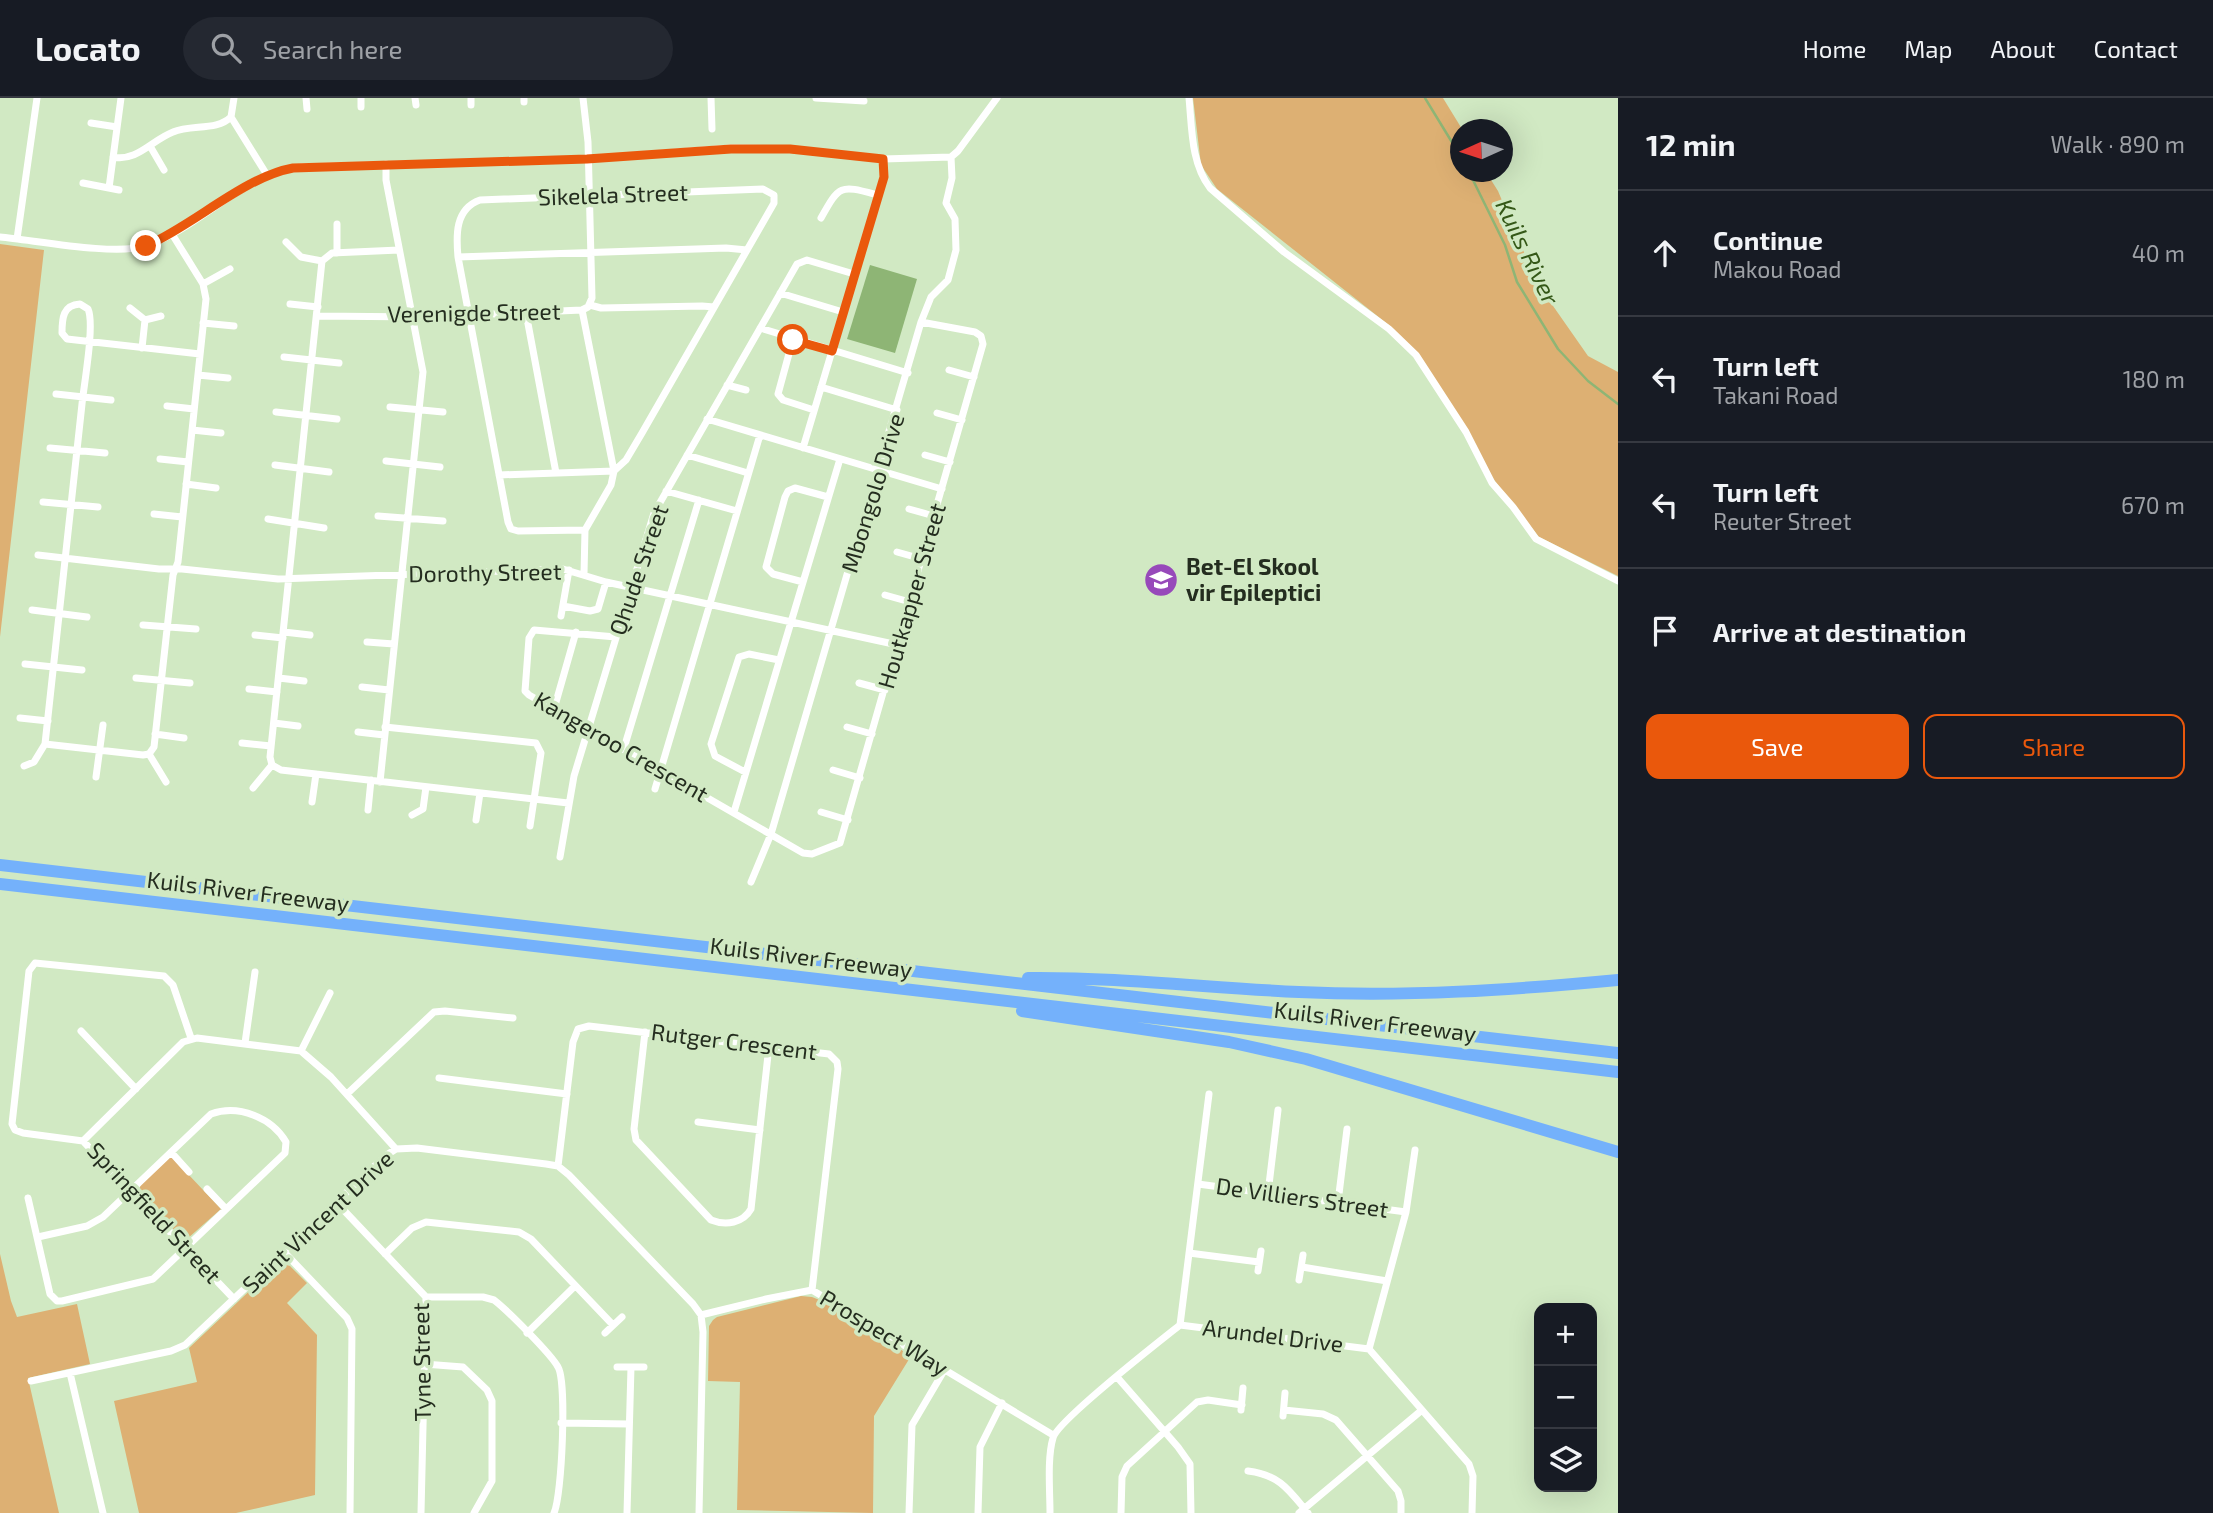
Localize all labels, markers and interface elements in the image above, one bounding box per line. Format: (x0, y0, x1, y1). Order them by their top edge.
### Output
search box (183, 17, 673, 80)
text: Locato (35, 28, 141, 68)
icon: search (207, 29, 245, 67)
text: Search here (263, 33, 402, 64)
text: Home (1803, 34, 1866, 63)
text: Map (1904, 34, 1952, 63)
text: About (1990, 34, 2056, 63)
text: Contact (2094, 34, 2178, 63)
north arrow (1450, 119, 1513, 182)
text: 12 min (1646, 126, 1736, 162)
text: Walk · 890 m (2051, 130, 2185, 158)
street label: Sikelela Street (538, 177, 689, 211)
water label: Kuils River (1490, 194, 1567, 309)
text: Continue (1713, 224, 1823, 255)
route end (130, 230, 161, 261)
icon: ahead (1646, 234, 1684, 272)
text: 40 m (2132, 239, 2185, 267)
text: Makou Road (1713, 255, 1841, 283)
street label: Verenigde Street (387, 296, 561, 328)
route start (777, 324, 808, 355)
text: Turn left (1713, 350, 1819, 381)
icon: left (1646, 360, 1684, 398)
text: 180 m (2123, 365, 2185, 393)
text: Takani Road (1713, 381, 1838, 409)
street label: Mbongolo Drive (835, 410, 910, 576)
text: Turn left (1713, 476, 1819, 507)
icon: left (1646, 486, 1684, 524)
text: 670 m (2121, 491, 2185, 519)
street label: Qhude Street (603, 500, 674, 639)
street label: Houtkapper Street (871, 500, 951, 692)
text: Reuter Street (1713, 507, 1851, 535)
place label: Bet-El Skool vir Epileptici (1186, 552, 1321, 606)
street label: Dorothy Street (408, 557, 562, 587)
school or university icon: Bet-El Skool vir Epileptici (1142, 561, 1180, 599)
icon: arrive (1646, 612, 1684, 650)
text: Arrive at destination (1713, 616, 1966, 647)
street label: Kangeroo Crescent (529, 685, 714, 807)
button: Save (1646, 714, 1909, 779)
button: Share (1923, 714, 2185, 779)
street label: Kuils River Freeway (145, 865, 351, 917)
street label: Kuils River Freeway (708, 931, 914, 983)
street label: Kuils River Freeway (1272, 995, 1478, 1047)
street label: Rutger Crescent (650, 1017, 819, 1065)
street label: Springfield Street (82, 1136, 227, 1289)
street label: Saint Vincent Drive (236, 1144, 399, 1298)
street label: De Villiers Street (1214, 1171, 1390, 1223)
street label: Prospect Way (816, 1283, 953, 1381)
street label: Tyne Street (406, 1302, 436, 1422)
map controls (1534, 1303, 1597, 1492)
button: + (1534, 1303, 1597, 1366)
street label: Arundel Drive (1201, 1312, 1345, 1358)
button: − (1534, 1366, 1597, 1429)
button: layers (1534, 1429, 1597, 1492)

